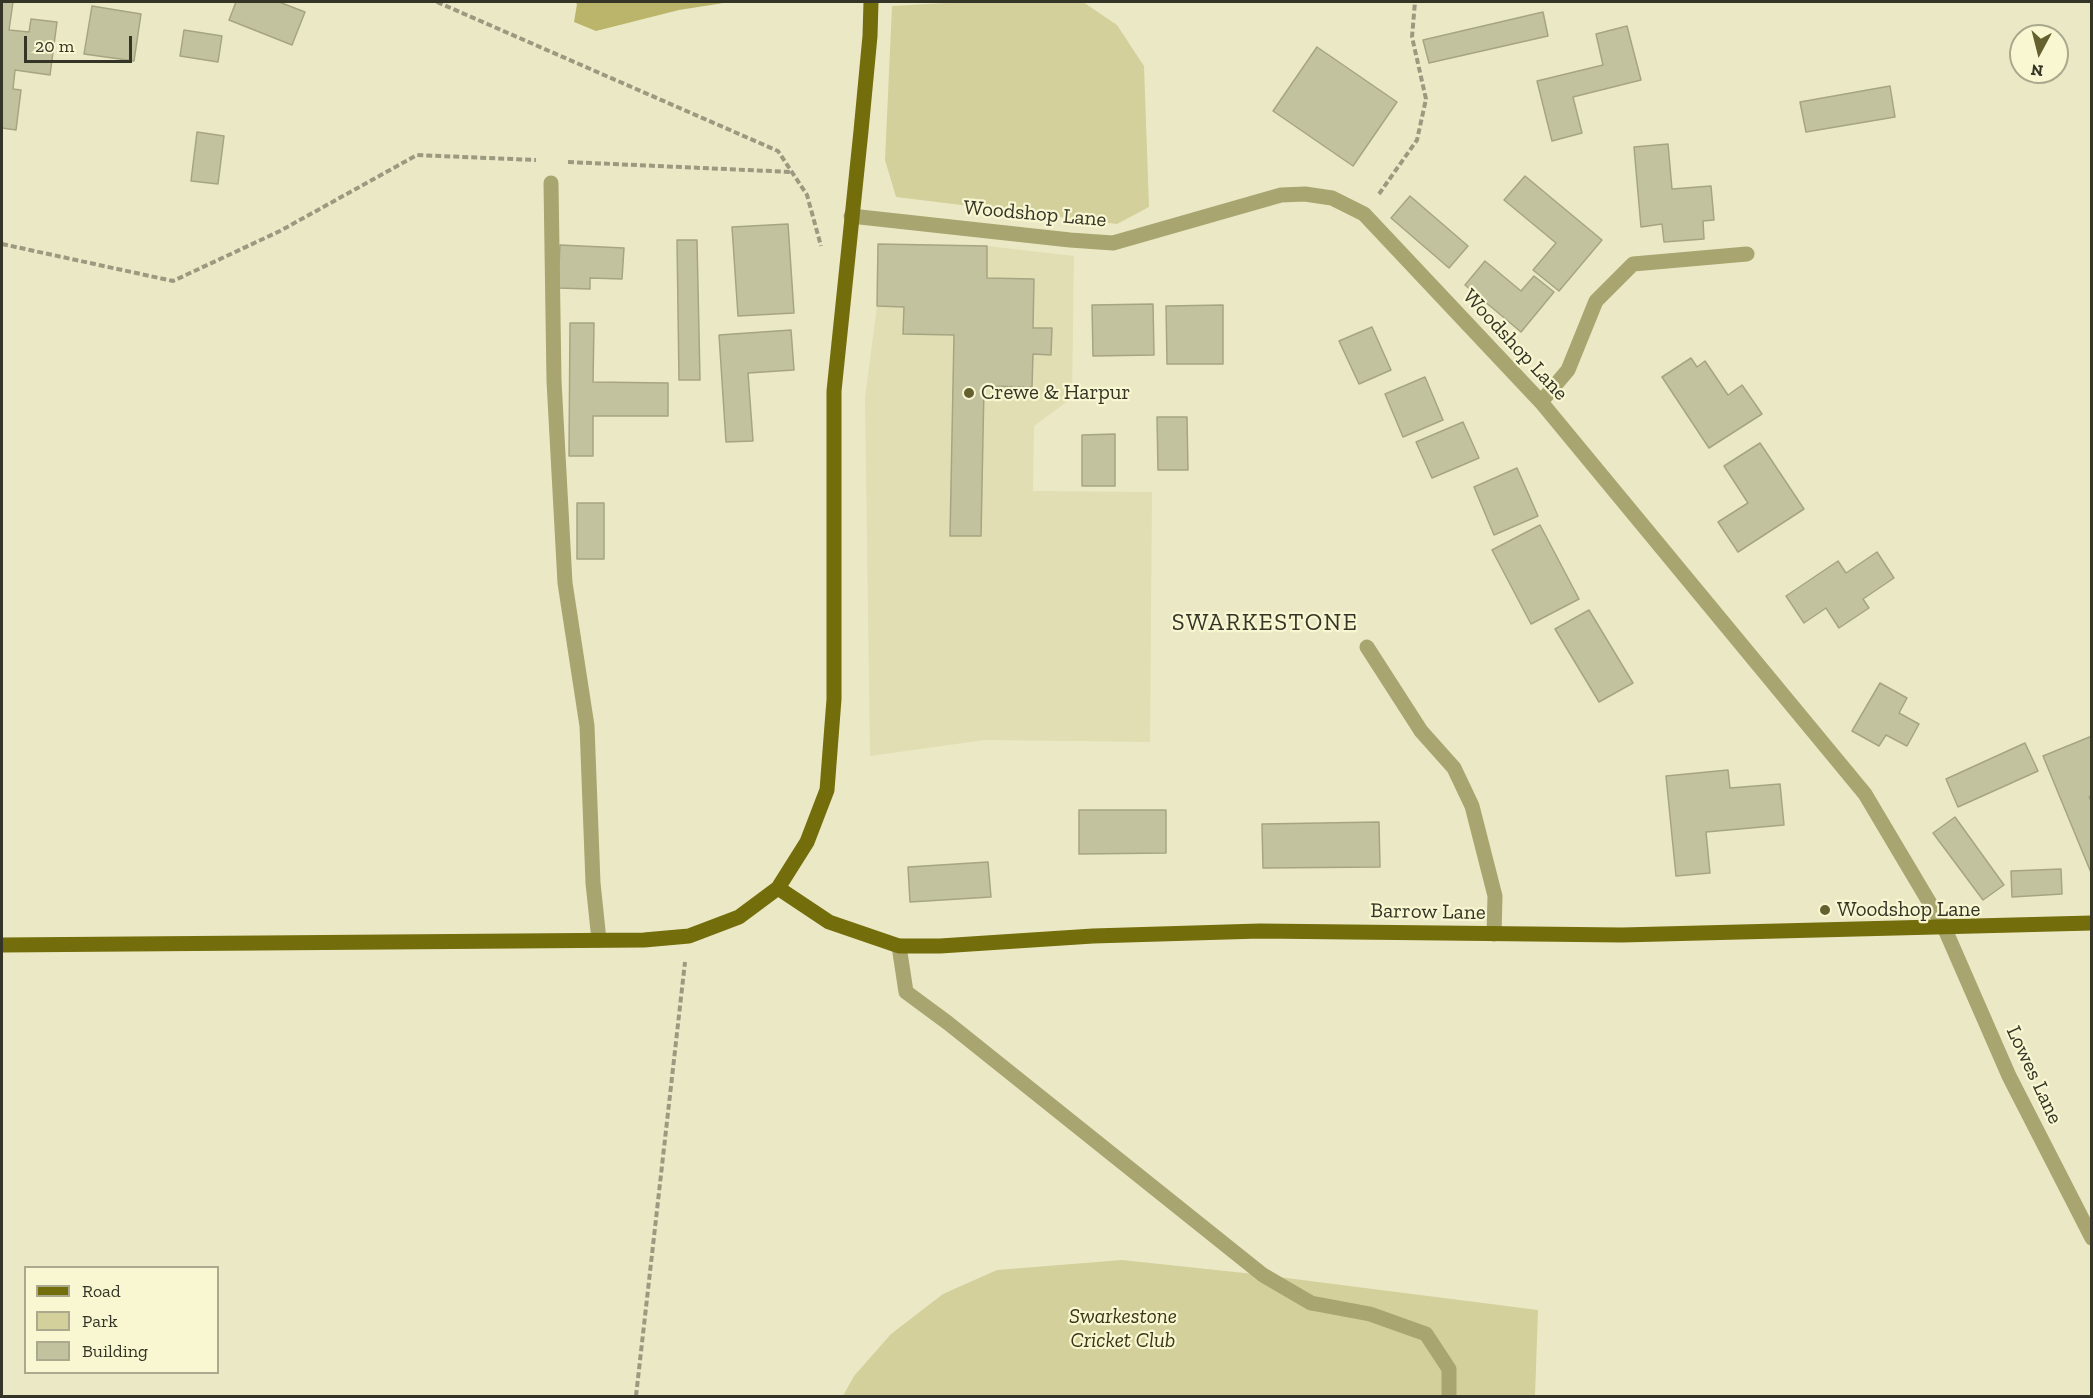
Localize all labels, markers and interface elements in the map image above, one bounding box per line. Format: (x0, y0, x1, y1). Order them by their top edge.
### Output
scale bar (27, 24, 135, 62)
north arrow (2009, 24, 2069, 84)
text: 20 m (35, 35, 74, 57)
text: N (2030, 60, 2044, 81)
street label: Woodshop Lane (963, 195, 1107, 233)
street label: Woodshop Lane (1457, 284, 1573, 406)
place label: Crewe & Harpur (981, 380, 1130, 406)
marker: Crewe & Harpur (962, 386, 976, 400)
district label: SWARKESTONE (1172, 609, 1358, 637)
place label: Woodshop Lane (1837, 897, 1980, 923)
street label: Barrow Lane (1370, 898, 1486, 926)
marker: Woodshop Lane (1818, 903, 1832, 917)
street label: Lowes Lane (2000, 1022, 2068, 1128)
legend (24, 1266, 219, 1374)
text: Road (82, 1280, 121, 1302)
park label: Swarkestone Cricket Club (1069, 1304, 1177, 1354)
text: Park (82, 1310, 118, 1332)
text: Building (82, 1340, 148, 1362)

